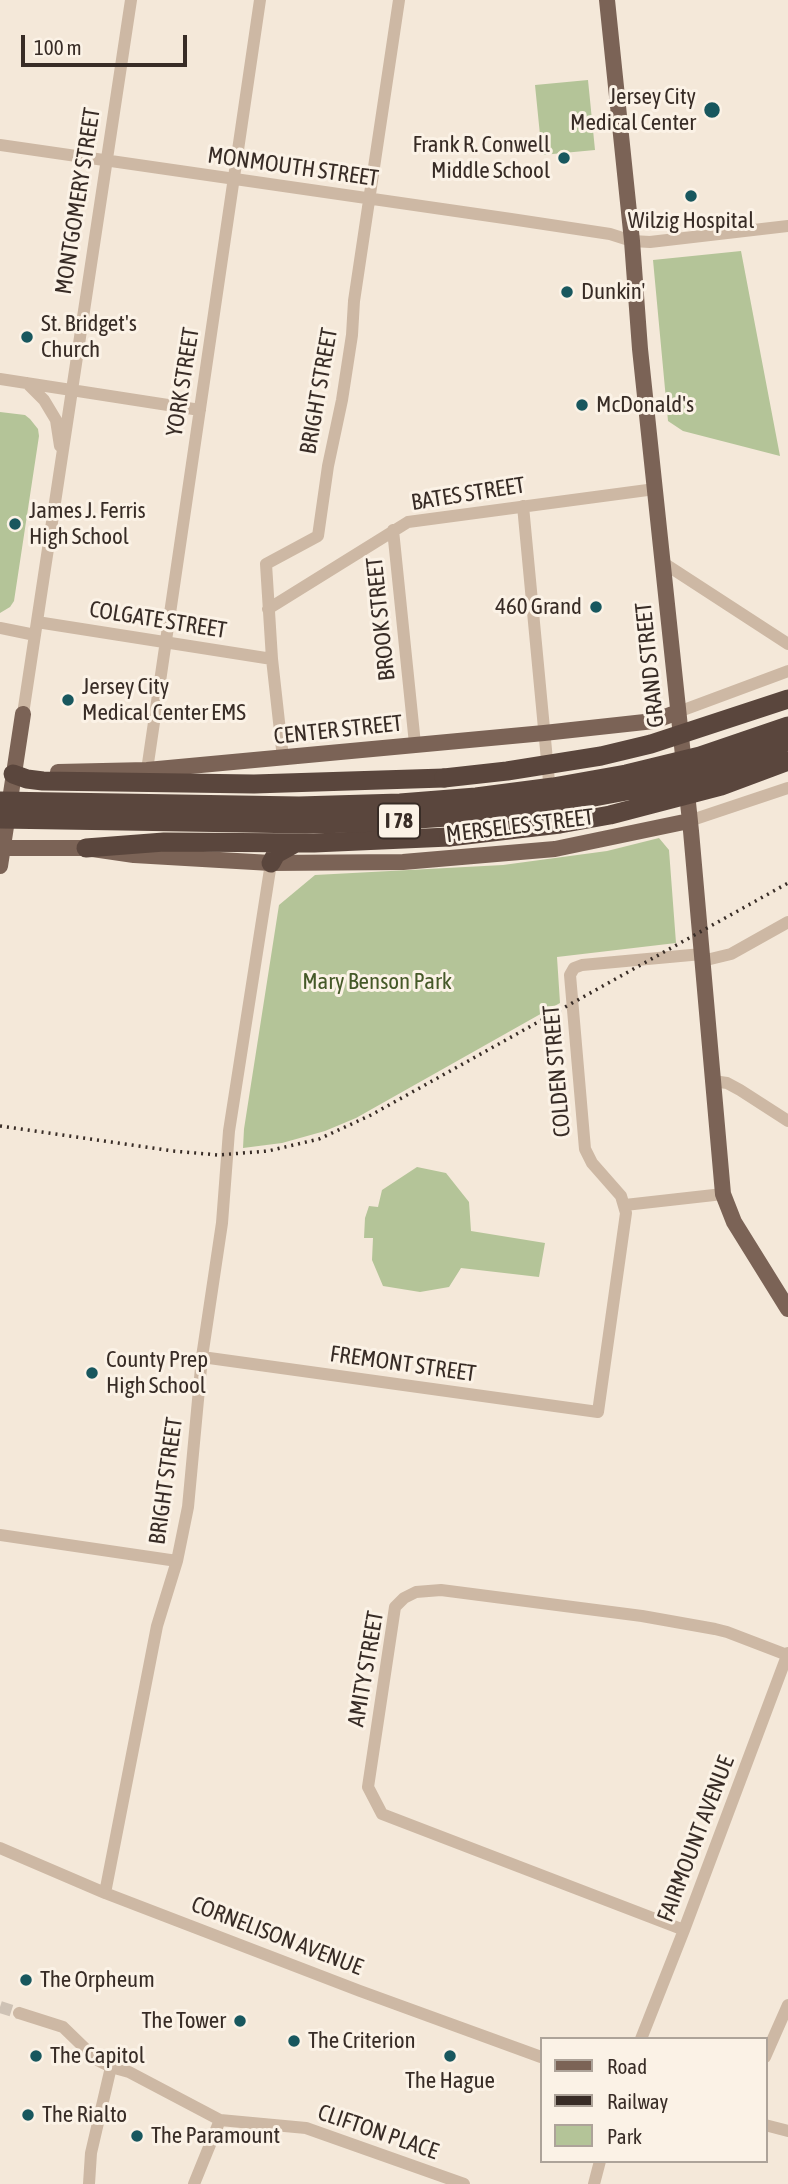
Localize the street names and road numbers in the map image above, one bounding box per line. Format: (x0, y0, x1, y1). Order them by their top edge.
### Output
street label: MONTGOMERY STREET (50, 106, 106, 296)
street label: MONMOUTH STREET (206, 141, 380, 193)
street label: YORK STREET (161, 326, 205, 438)
street label: BRIGHT STREET (294, 326, 344, 456)
street label: BATES STREET (409, 471, 527, 517)
street label: BROOK STREET (361, 556, 401, 682)
street label: COLGATE STREET (88, 596, 228, 644)
street label: GRAND STREET (630, 601, 670, 729)
street label: CENTER STREET (272, 710, 404, 750)
street label: MERSELES STREET (445, 803, 595, 849)
road number: I 78 (378, 804, 420, 838)
street label: COLDEN STREET (537, 1004, 577, 1138)
street label: FREMONT STREET (328, 1340, 478, 1388)
street label: BRIGHT STREET (143, 1416, 189, 1546)
street label: AMITY STREET (342, 1609, 390, 1729)
street label: FAIRMOUNT AVENUE (652, 1752, 740, 1926)
street label: CORNELISON AVENUE (187, 1891, 367, 1981)
street label: CLIFTON PLACE (314, 2098, 442, 2166)

